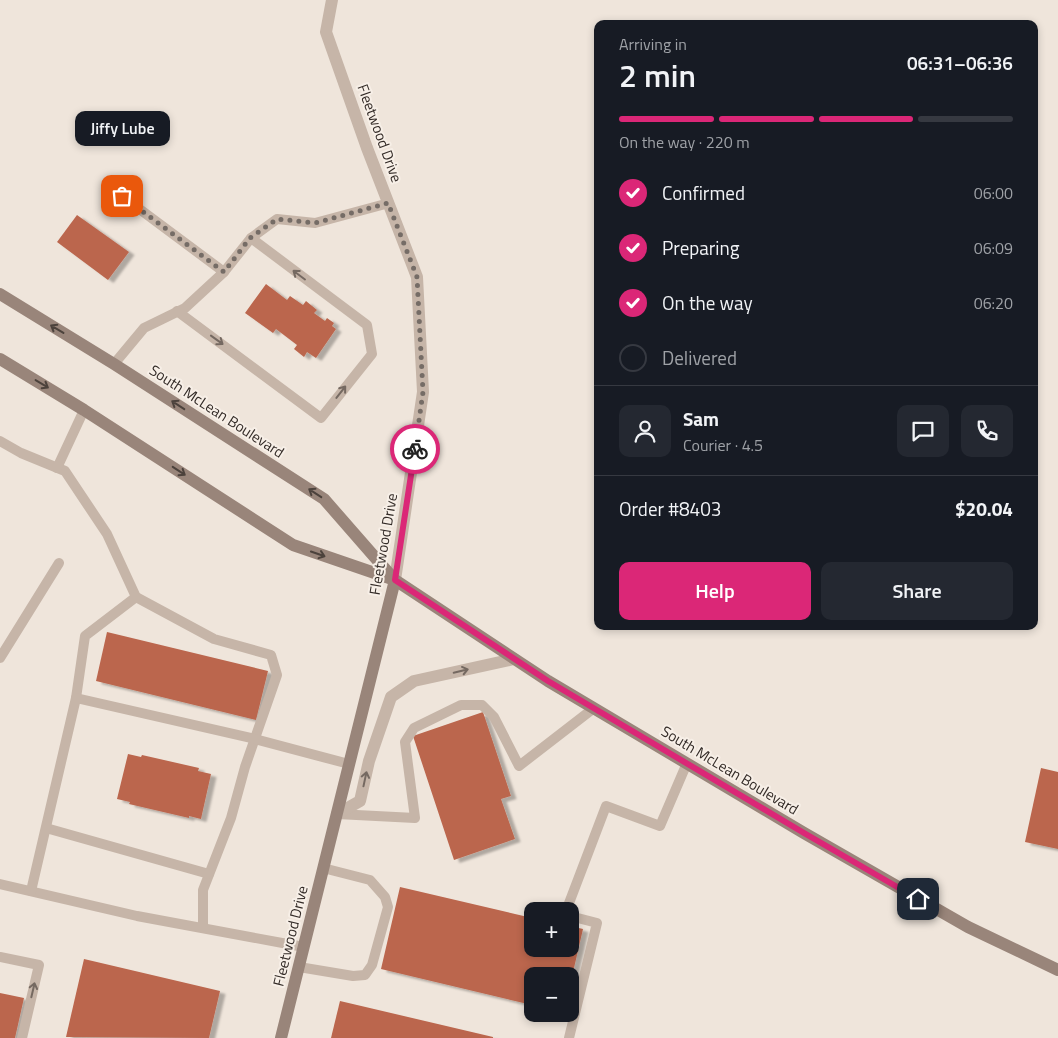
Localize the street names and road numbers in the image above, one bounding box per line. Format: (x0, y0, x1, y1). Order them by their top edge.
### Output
street label: Fleetwood Drive (352, 81, 408, 185)
street label: South McLean Boulevard (145, 359, 289, 463)
street label: Fleetwood Drive (363, 491, 403, 597)
street label: South McLean Boulevard (657, 720, 803, 820)
street label: Fleetwood Drive (266, 883, 314, 989)

